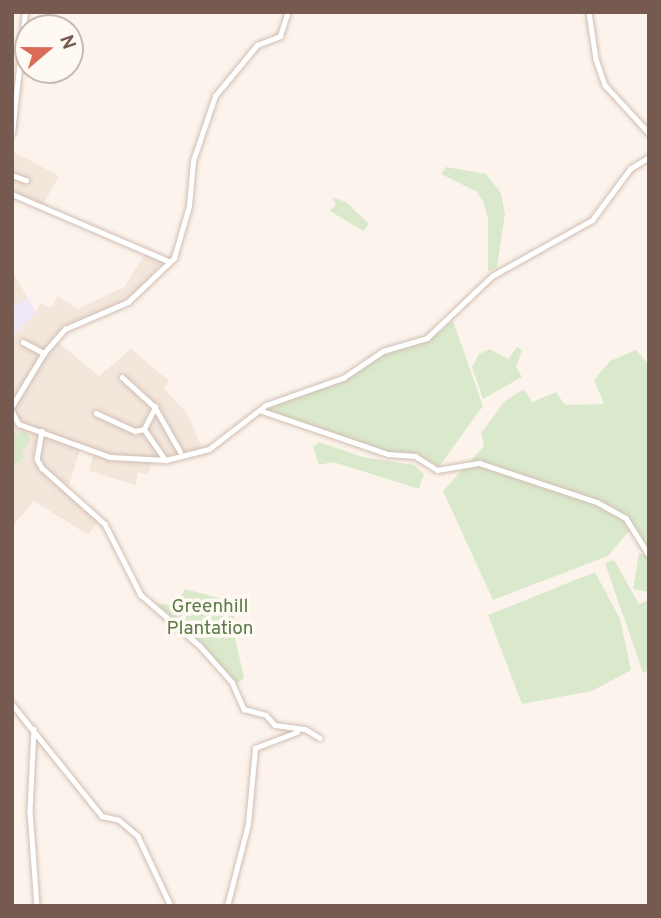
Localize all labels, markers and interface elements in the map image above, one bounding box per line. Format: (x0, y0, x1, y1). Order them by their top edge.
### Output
north arrow (14, 14, 84, 84)
text: N (53, 32, 80, 53)
park label: Greenhill Plantation (166, 597, 254, 641)

